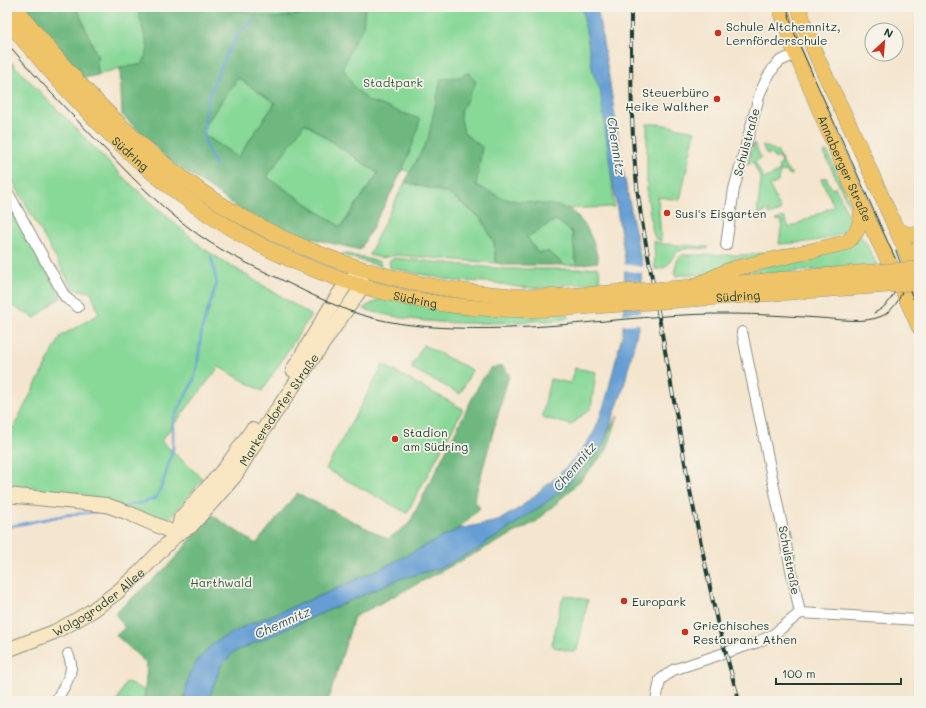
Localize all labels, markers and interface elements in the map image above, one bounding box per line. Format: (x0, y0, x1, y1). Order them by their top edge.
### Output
place label: Schule Altchemnitz, Lernförderschule (726, 18, 841, 48)
north arrow (864, 22, 904, 62)
text: N (882, 24, 896, 41)
marker: Schule Altchemnitz, Lernförderschule (713, 28, 723, 38)
park label: Stadtpark (363, 74, 423, 90)
place label: Steuerbüro Heike Walther (625, 84, 709, 114)
marker: Steuerbüro Heike Walther (712, 94, 722, 104)
street label: Schulstraße (729, 106, 763, 178)
street label: Annaberger Straße (815, 112, 876, 224)
water label: Chemnitz (604, 115, 630, 177)
street label: Südring (109, 133, 152, 174)
place label: Susi's Eisgarten (675, 205, 766, 221)
marker: Susi's Eisgarten (662, 208, 672, 218)
street label: Südring (715, 286, 761, 305)
street label: Südring (392, 287, 438, 311)
street label: Markersdorfer Straße (235, 350, 322, 468)
place label: Stadion am Südring (403, 424, 468, 454)
marker: Stadion am Südring (390, 434, 400, 444)
water label: Chemnitz (548, 437, 600, 494)
street label: Schulstraße (775, 524, 805, 596)
street label: Wolgograder Allee (49, 564, 148, 640)
park label: Harthwald (190, 574, 252, 590)
place label: Europark (632, 593, 686, 609)
marker: Europark (619, 596, 629, 606)
water label: Chemnitz (252, 602, 313, 642)
place label: Griechisches Restaurant Athen (693, 617, 797, 647)
marker: Griechisches Restaurant Athen (680, 627, 690, 637)
scale bar (776, 660, 901, 686)
text: 100 m (782, 665, 816, 681)

